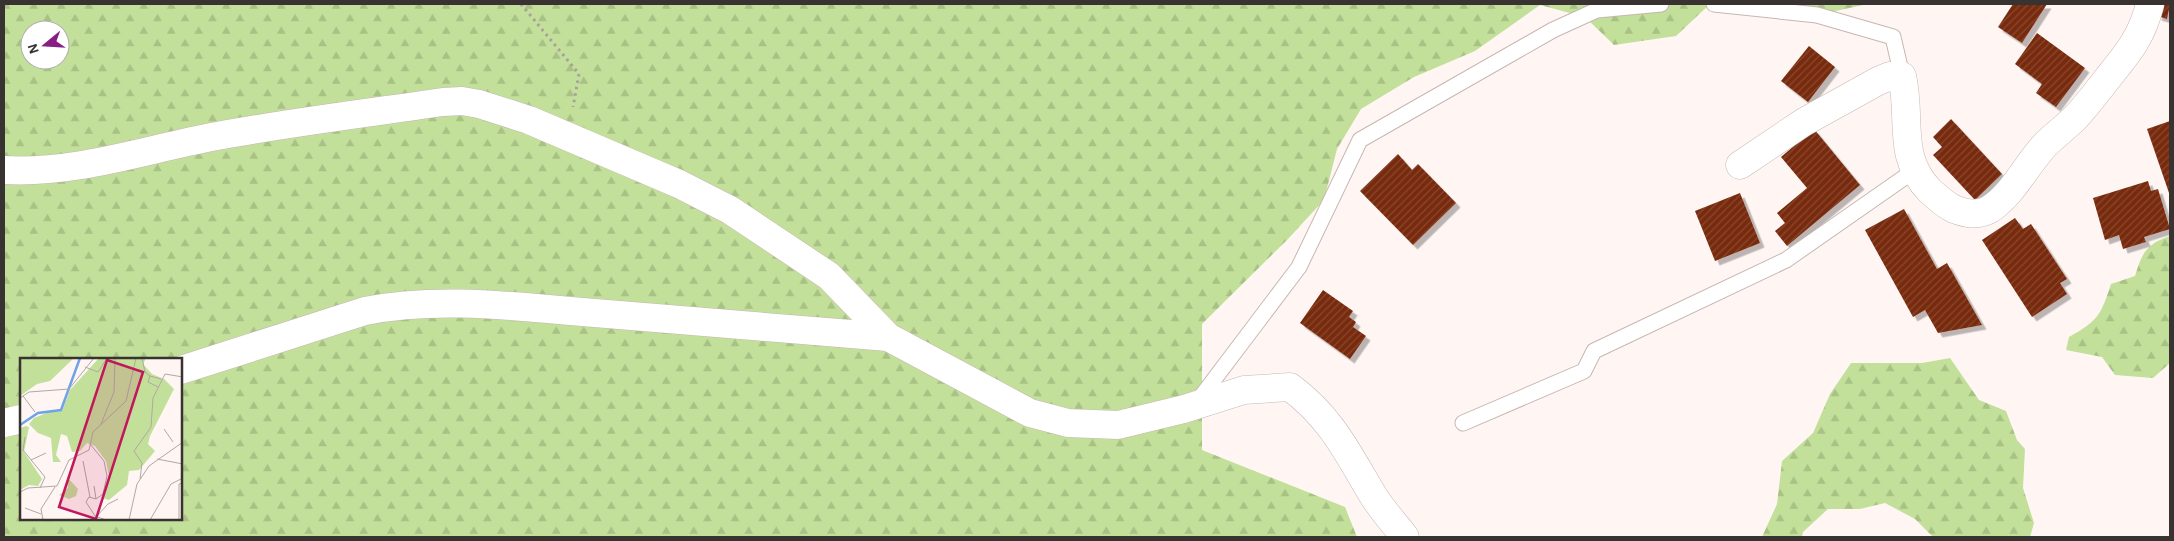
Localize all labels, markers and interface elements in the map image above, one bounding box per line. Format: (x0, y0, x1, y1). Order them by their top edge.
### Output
north arrow (20, 20, 70, 70)
text: N (25, 42, 42, 56)
inset map (20, 358, 182, 521)

